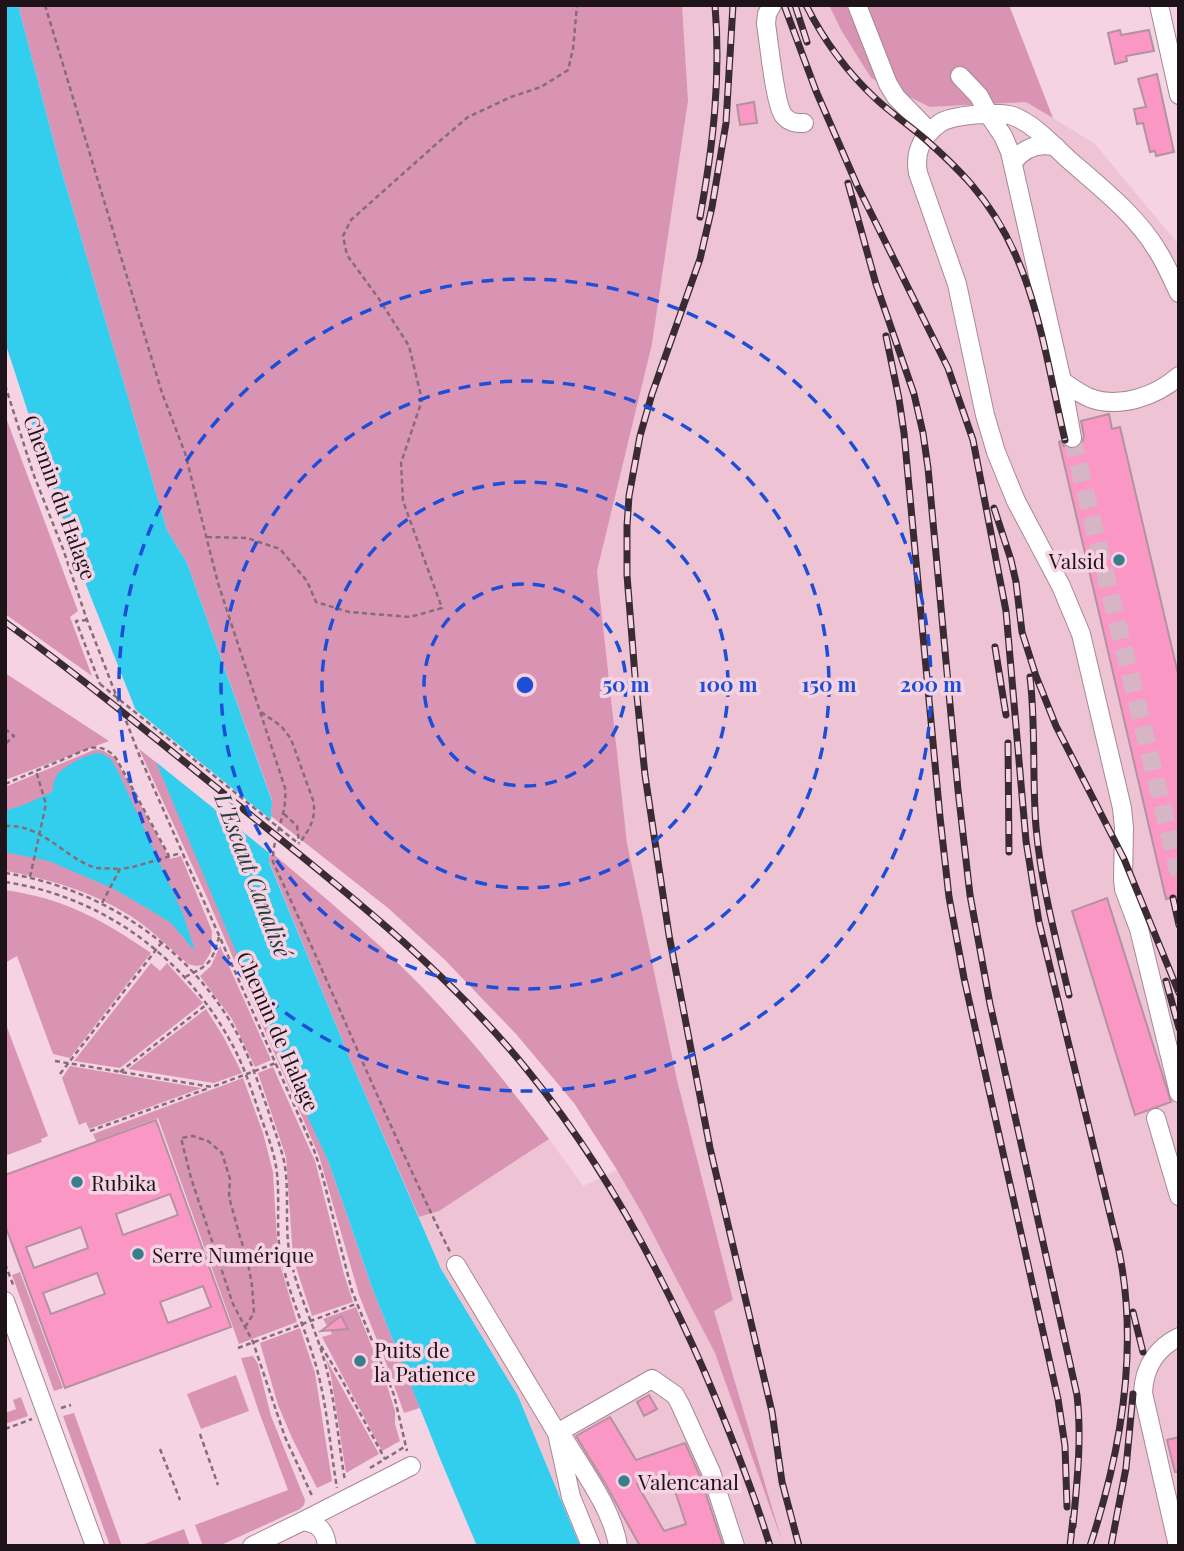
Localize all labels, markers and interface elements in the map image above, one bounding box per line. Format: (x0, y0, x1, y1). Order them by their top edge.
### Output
street label: Chemin du Halage (18, 411, 104, 583)
place label: Valsid (1048, 546, 1105, 574)
marker: Valsid (1111, 552, 1127, 568)
text: 50 m (602, 669, 650, 697)
text: 100 m (698, 669, 758, 697)
text: 150 m (802, 669, 856, 697)
text: 200 m (900, 669, 962, 697)
centre of rings (513, 673, 537, 697)
water label: L'Escaut Canalisé (208, 787, 300, 964)
street label: Chemin de Halage (231, 947, 327, 1115)
place label: Rubika (91, 1168, 157, 1196)
marker: Rubika (69, 1174, 85, 1190)
place label: Serre Numérique (152, 1240, 314, 1268)
marker: Serre Numérique (130, 1246, 146, 1262)
place label: Puits de la Patience (374, 1335, 476, 1387)
marker: Puits de la Patience (352, 1353, 368, 1369)
place label: Valencanal (637, 1467, 739, 1495)
marker: Valencanal (616, 1473, 632, 1489)

